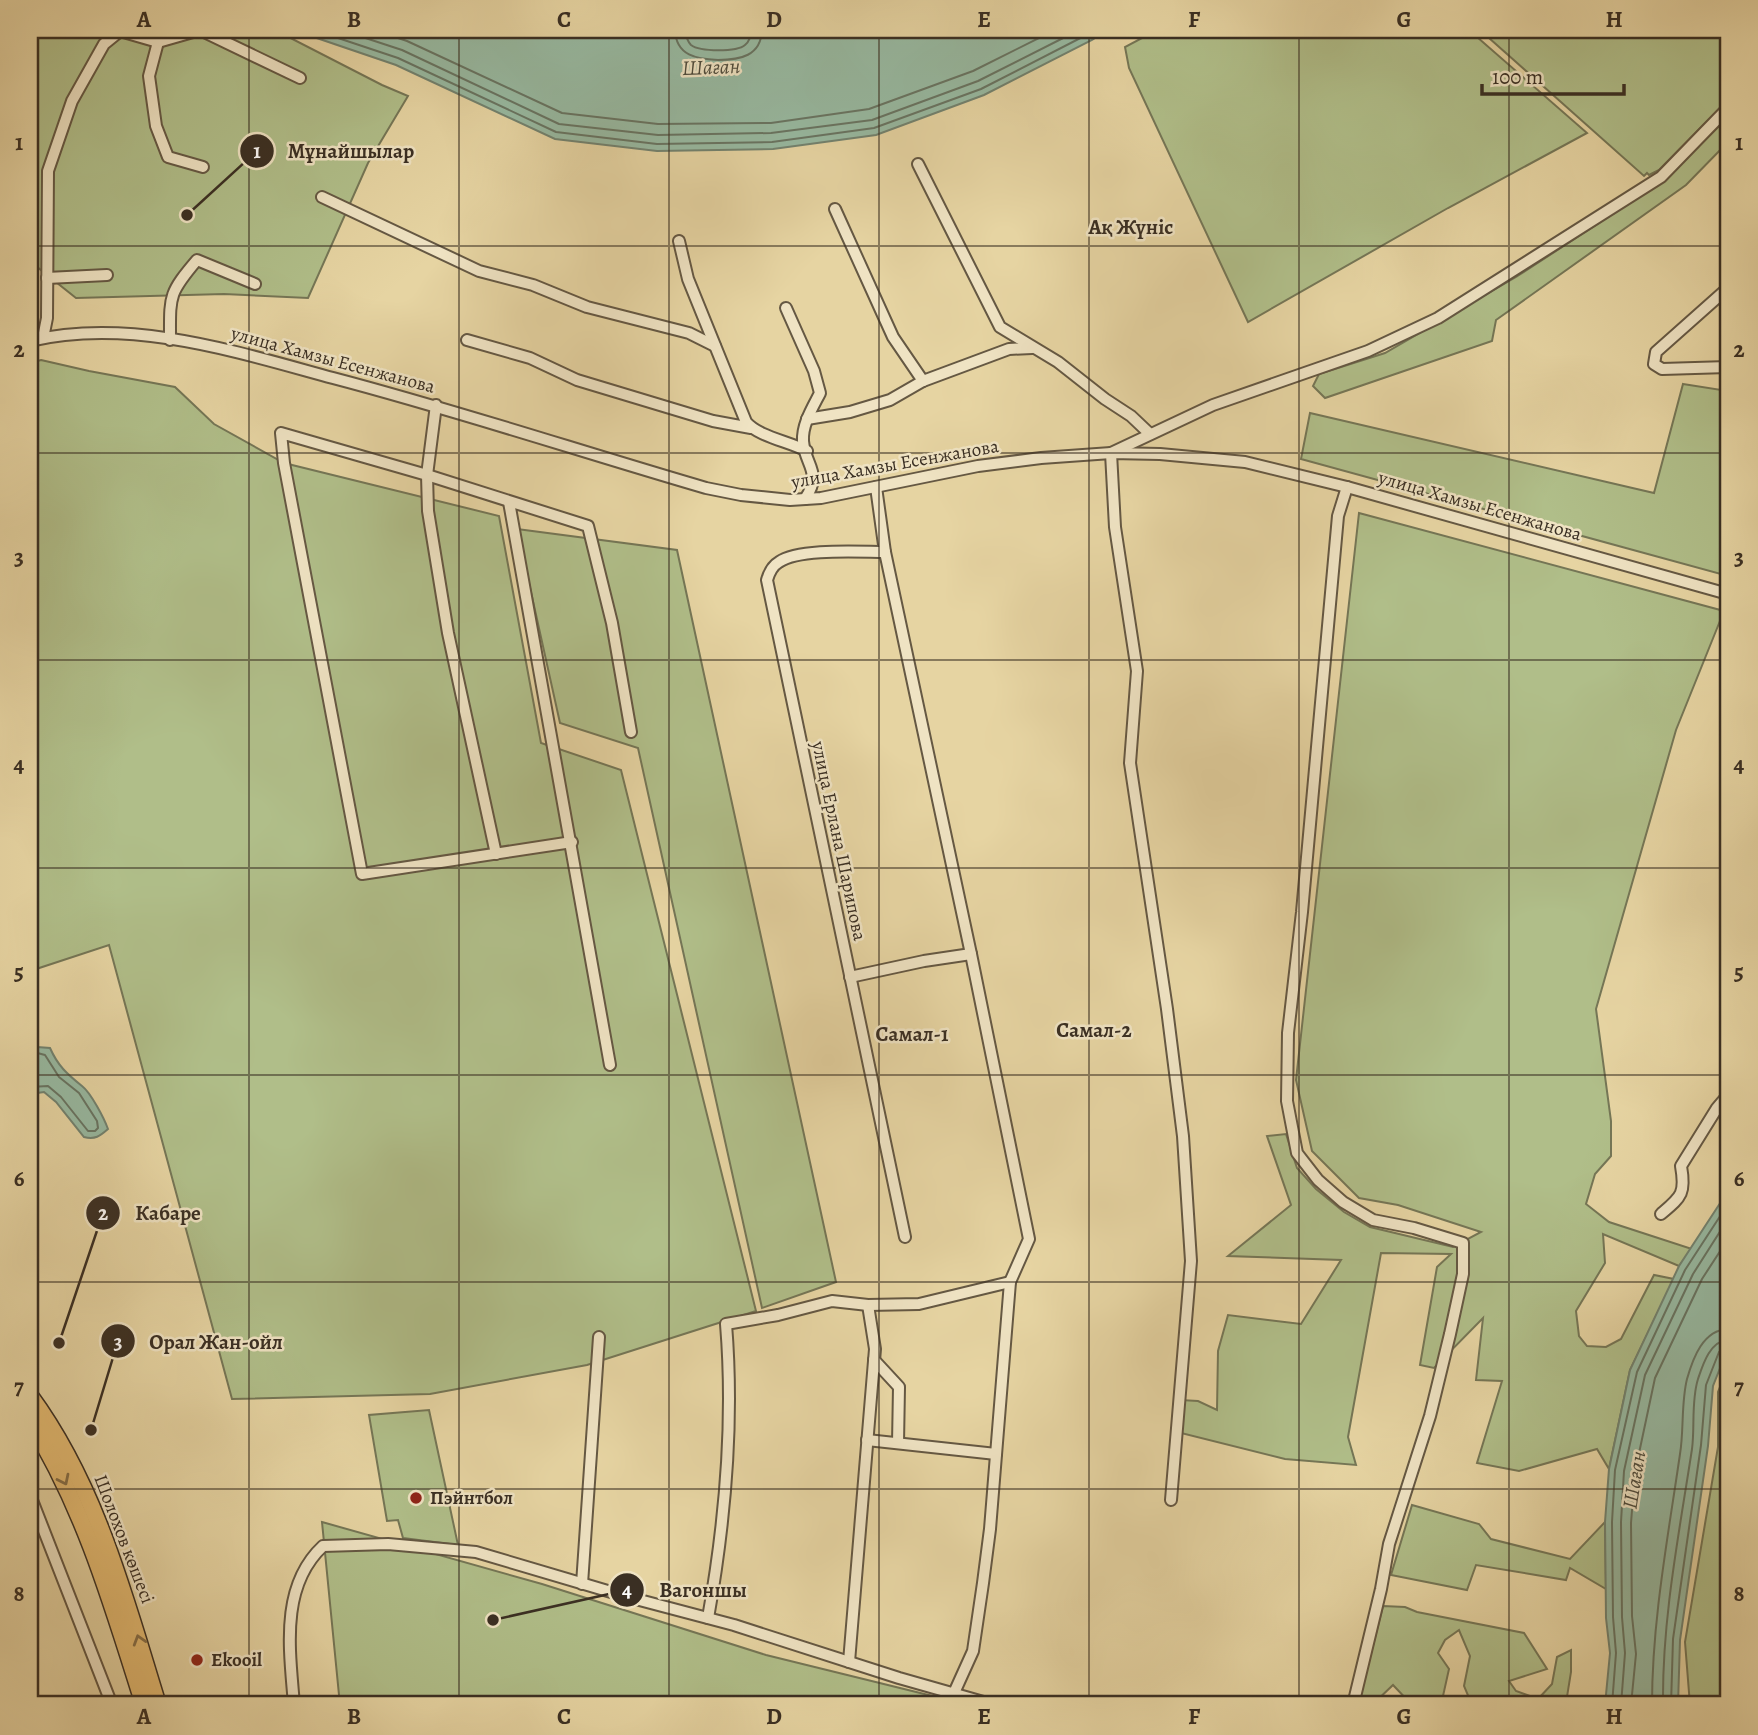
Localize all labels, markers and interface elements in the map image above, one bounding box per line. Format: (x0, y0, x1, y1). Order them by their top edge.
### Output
text: A (136, 4, 152, 35)
text: B (347, 4, 361, 35)
text: C (557, 4, 571, 35)
text: D (766, 4, 782, 35)
text: E (977, 4, 991, 35)
text: F (1188, 4, 1201, 35)
text: G (1396, 4, 1412, 35)
text: H (1605, 4, 1623, 35)
water label: Шаған (681, 52, 741, 82)
scale bar (1482, 52, 1623, 96)
text: 100 m (1492, 63, 1543, 91)
text: 1 (15, 127, 23, 158)
text: 1 (1735, 127, 1743, 158)
callout: Мұнайшылар (239, 130, 429, 172)
text: 1 (253, 137, 261, 165)
text: Мұнайшылар (288, 137, 414, 165)
district label: Ақ Жүніс (1088, 213, 1173, 241)
street label: улица Хамзы Есенжанова (227, 320, 438, 400)
text: 2 (13, 334, 25, 365)
text: 2 (1733, 334, 1745, 365)
street label: улица Хамзы Есенжанова (788, 433, 1001, 495)
street label: улица Хамзы Есенжанова (1374, 464, 1585, 548)
text: 3 (14, 542, 24, 573)
text: 3 (1734, 542, 1744, 573)
street label: улица Ерлана Шарипова (805, 738, 873, 943)
text: 4 (14, 749, 25, 780)
text: 4 (1734, 749, 1745, 780)
text: 5 (14, 956, 24, 987)
text: 5 (1734, 956, 1744, 987)
district label: Самал-2 (1056, 1016, 1132, 1044)
district label: Самал-1 (876, 1020, 949, 1048)
text: 6 (14, 1163, 25, 1194)
text: 6 (1734, 1163, 1745, 1194)
callout: Кабаре (86, 1192, 215, 1234)
text: 2 (98, 1199, 108, 1227)
text: Кабаре (135, 1199, 201, 1227)
callout: Орал Жан-ойл (101, 1320, 297, 1362)
text: 3 (113, 1328, 123, 1356)
text: Орал Жан-ойл (149, 1328, 283, 1356)
text: 7 (14, 1371, 24, 1402)
text: 7 (1734, 1371, 1744, 1402)
water label: Шаған (1616, 1449, 1652, 1511)
street label: Шолохов көшесі (87, 1471, 161, 1607)
one-way arrow (55, 1473, 69, 1485)
place label: Пэйнтбол (430, 1485, 513, 1511)
marker: Пэйнтбол (408, 1490, 424, 1506)
callout: Вагоншы (610, 1569, 760, 1611)
text: 4 (622, 1576, 632, 1604)
text: Вагоншы (659, 1576, 747, 1604)
text: 8 (13, 1578, 25, 1609)
text: 8 (1733, 1578, 1745, 1609)
one-way arrow (132, 1634, 147, 1646)
place label: Ekooil (211, 1647, 262, 1673)
marker: Ekooil (189, 1652, 205, 1668)
text: A (136, 1701, 152, 1732)
text: B (347, 1701, 361, 1732)
text: C (557, 1701, 571, 1732)
text: D (766, 1701, 782, 1732)
text: E (977, 1701, 991, 1732)
text: F (1188, 1701, 1201, 1732)
text: G (1396, 1701, 1412, 1732)
text: H (1605, 1701, 1623, 1732)

